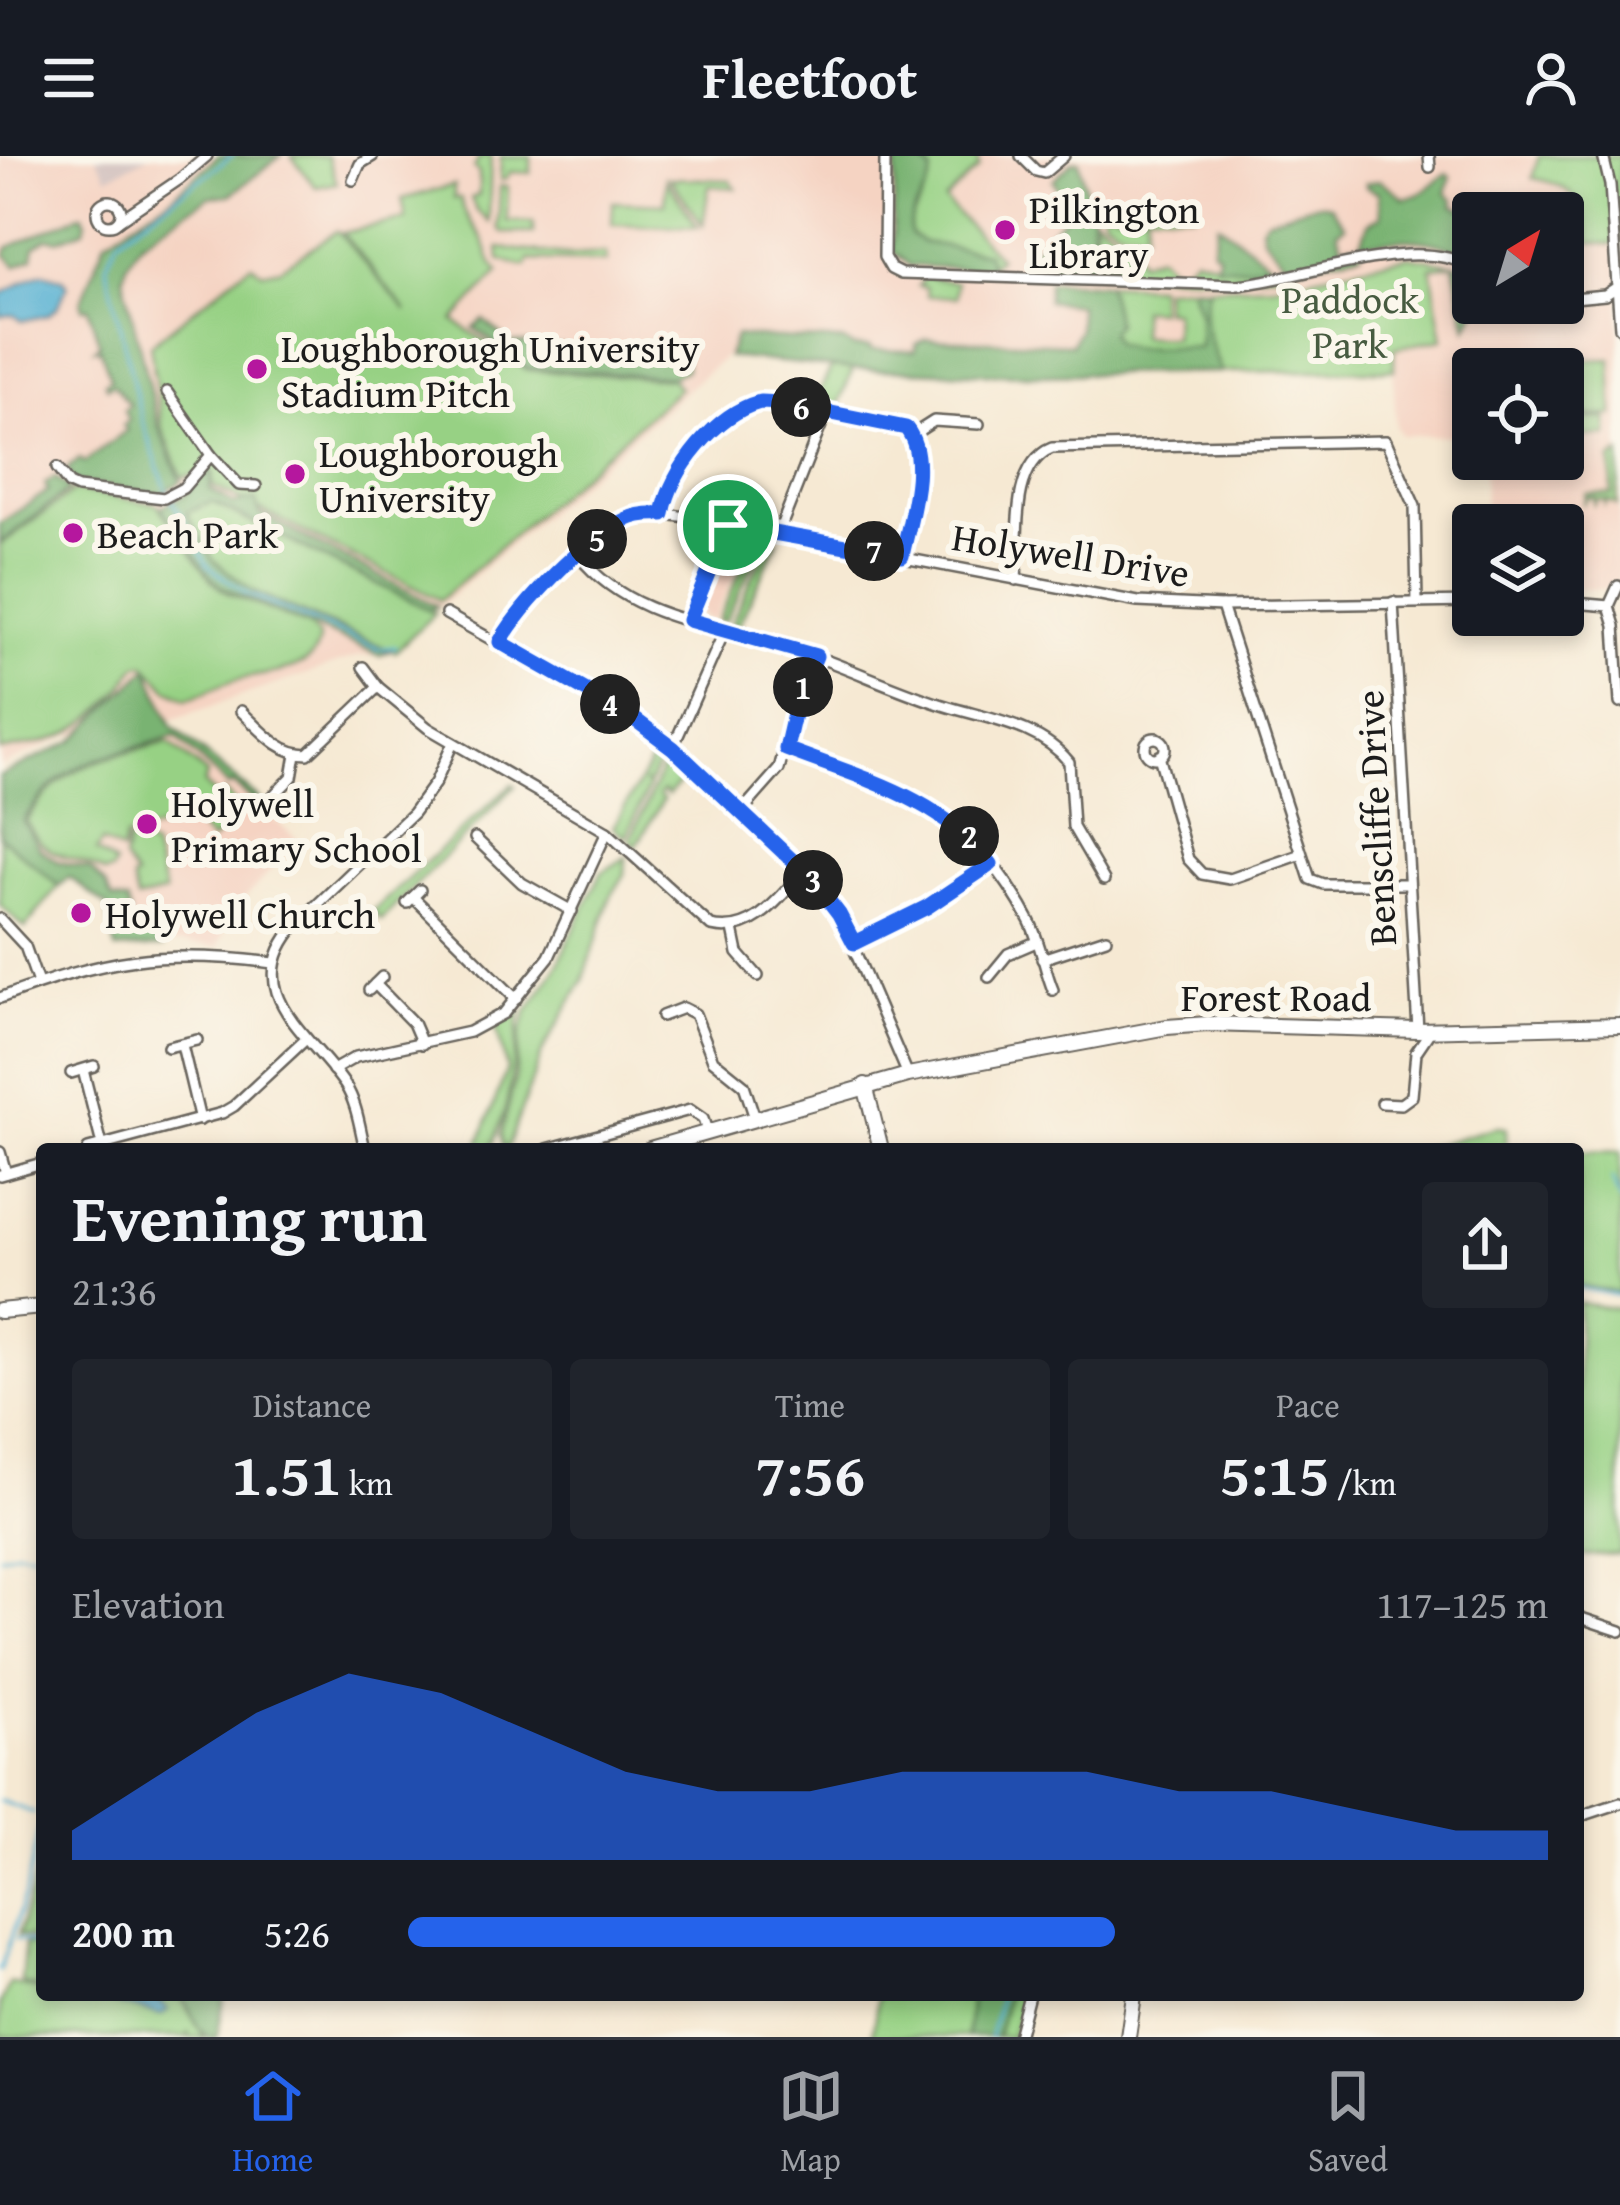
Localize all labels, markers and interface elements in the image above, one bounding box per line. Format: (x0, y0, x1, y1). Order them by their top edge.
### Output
text: Fleetfoot (703, 39, 917, 118)
icon: menu (36, 45, 102, 111)
icon: person (1518, 45, 1584, 111)
place label: Pilkington Library (1029, 180, 1200, 282)
north arrow (1452, 192, 1584, 324)
map controls (1452, 192, 1584, 636)
marker: Pilkington Library (992, 217, 1018, 243)
park label: Paddock Park (1281, 270, 1419, 372)
place label: Loughborough University Stadium Pitch (281, 319, 700, 421)
button: locate (1452, 348, 1584, 480)
marker: Loughborough University Stadium Pitch (244, 356, 270, 382)
pin: 6 (771, 377, 831, 437)
text: 6 (792, 383, 810, 431)
place label: Loughborough University (319, 424, 558, 526)
marker: Loughborough University (282, 461, 308, 487)
pin (677, 474, 779, 576)
icon: arrive (695, 492, 761, 558)
button: layers (1452, 504, 1584, 636)
place label: Beach Park (97, 505, 279, 562)
street label: Holywell Drive (948, 507, 1194, 601)
pin: 5 (567, 509, 627, 569)
text: 5 (588, 515, 606, 563)
marker: Beach Park (60, 520, 86, 546)
pin: 7 (844, 521, 904, 581)
text: 7 (865, 527, 883, 575)
pin: 1 (773, 657, 833, 717)
text: 1 (794, 663, 812, 711)
pin: 4 (580, 674, 640, 734)
text: 4 (601, 680, 619, 728)
street label: Benscliffe Drive (1340, 689, 1410, 947)
place label: Holywell Primary School (171, 774, 422, 876)
pin: 2 (939, 806, 999, 866)
marker: Holywell Primary School (134, 811, 160, 837)
text: 2 (960, 812, 978, 860)
pin: 3 (783, 850, 843, 910)
text: 3 (804, 856, 822, 904)
place label: Holywell Church (105, 885, 375, 942)
marker: Holywell Church (68, 900, 94, 926)
street label: Forest Road (1181, 968, 1371, 1025)
text: Evening run (72, 1168, 427, 1265)
button: share (1422, 1182, 1548, 1308)
text: 21:36 (72, 1262, 157, 1319)
text: Distance (253, 1381, 371, 1429)
text: Time (775, 1381, 845, 1429)
text: Pace (1276, 1381, 1340, 1429)
text: 1.51 (231, 1429, 342, 1517)
text: 7:56 (755, 1429, 865, 1517)
text: 5:15 (1220, 1429, 1330, 1517)
text: km (342, 1459, 393, 1507)
text: /km (1330, 1459, 1396, 1507)
text: Elevation (72, 1575, 225, 1632)
text: 117–125 m (1376, 1575, 1548, 1632)
text: 200 m (72, 1904, 175, 1961)
text: 5:26 (264, 1904, 330, 1961)
tab: Home (232, 2063, 313, 2183)
tab: Map (778, 2063, 844, 2183)
tab: Saved (1308, 2063, 1388, 2183)

